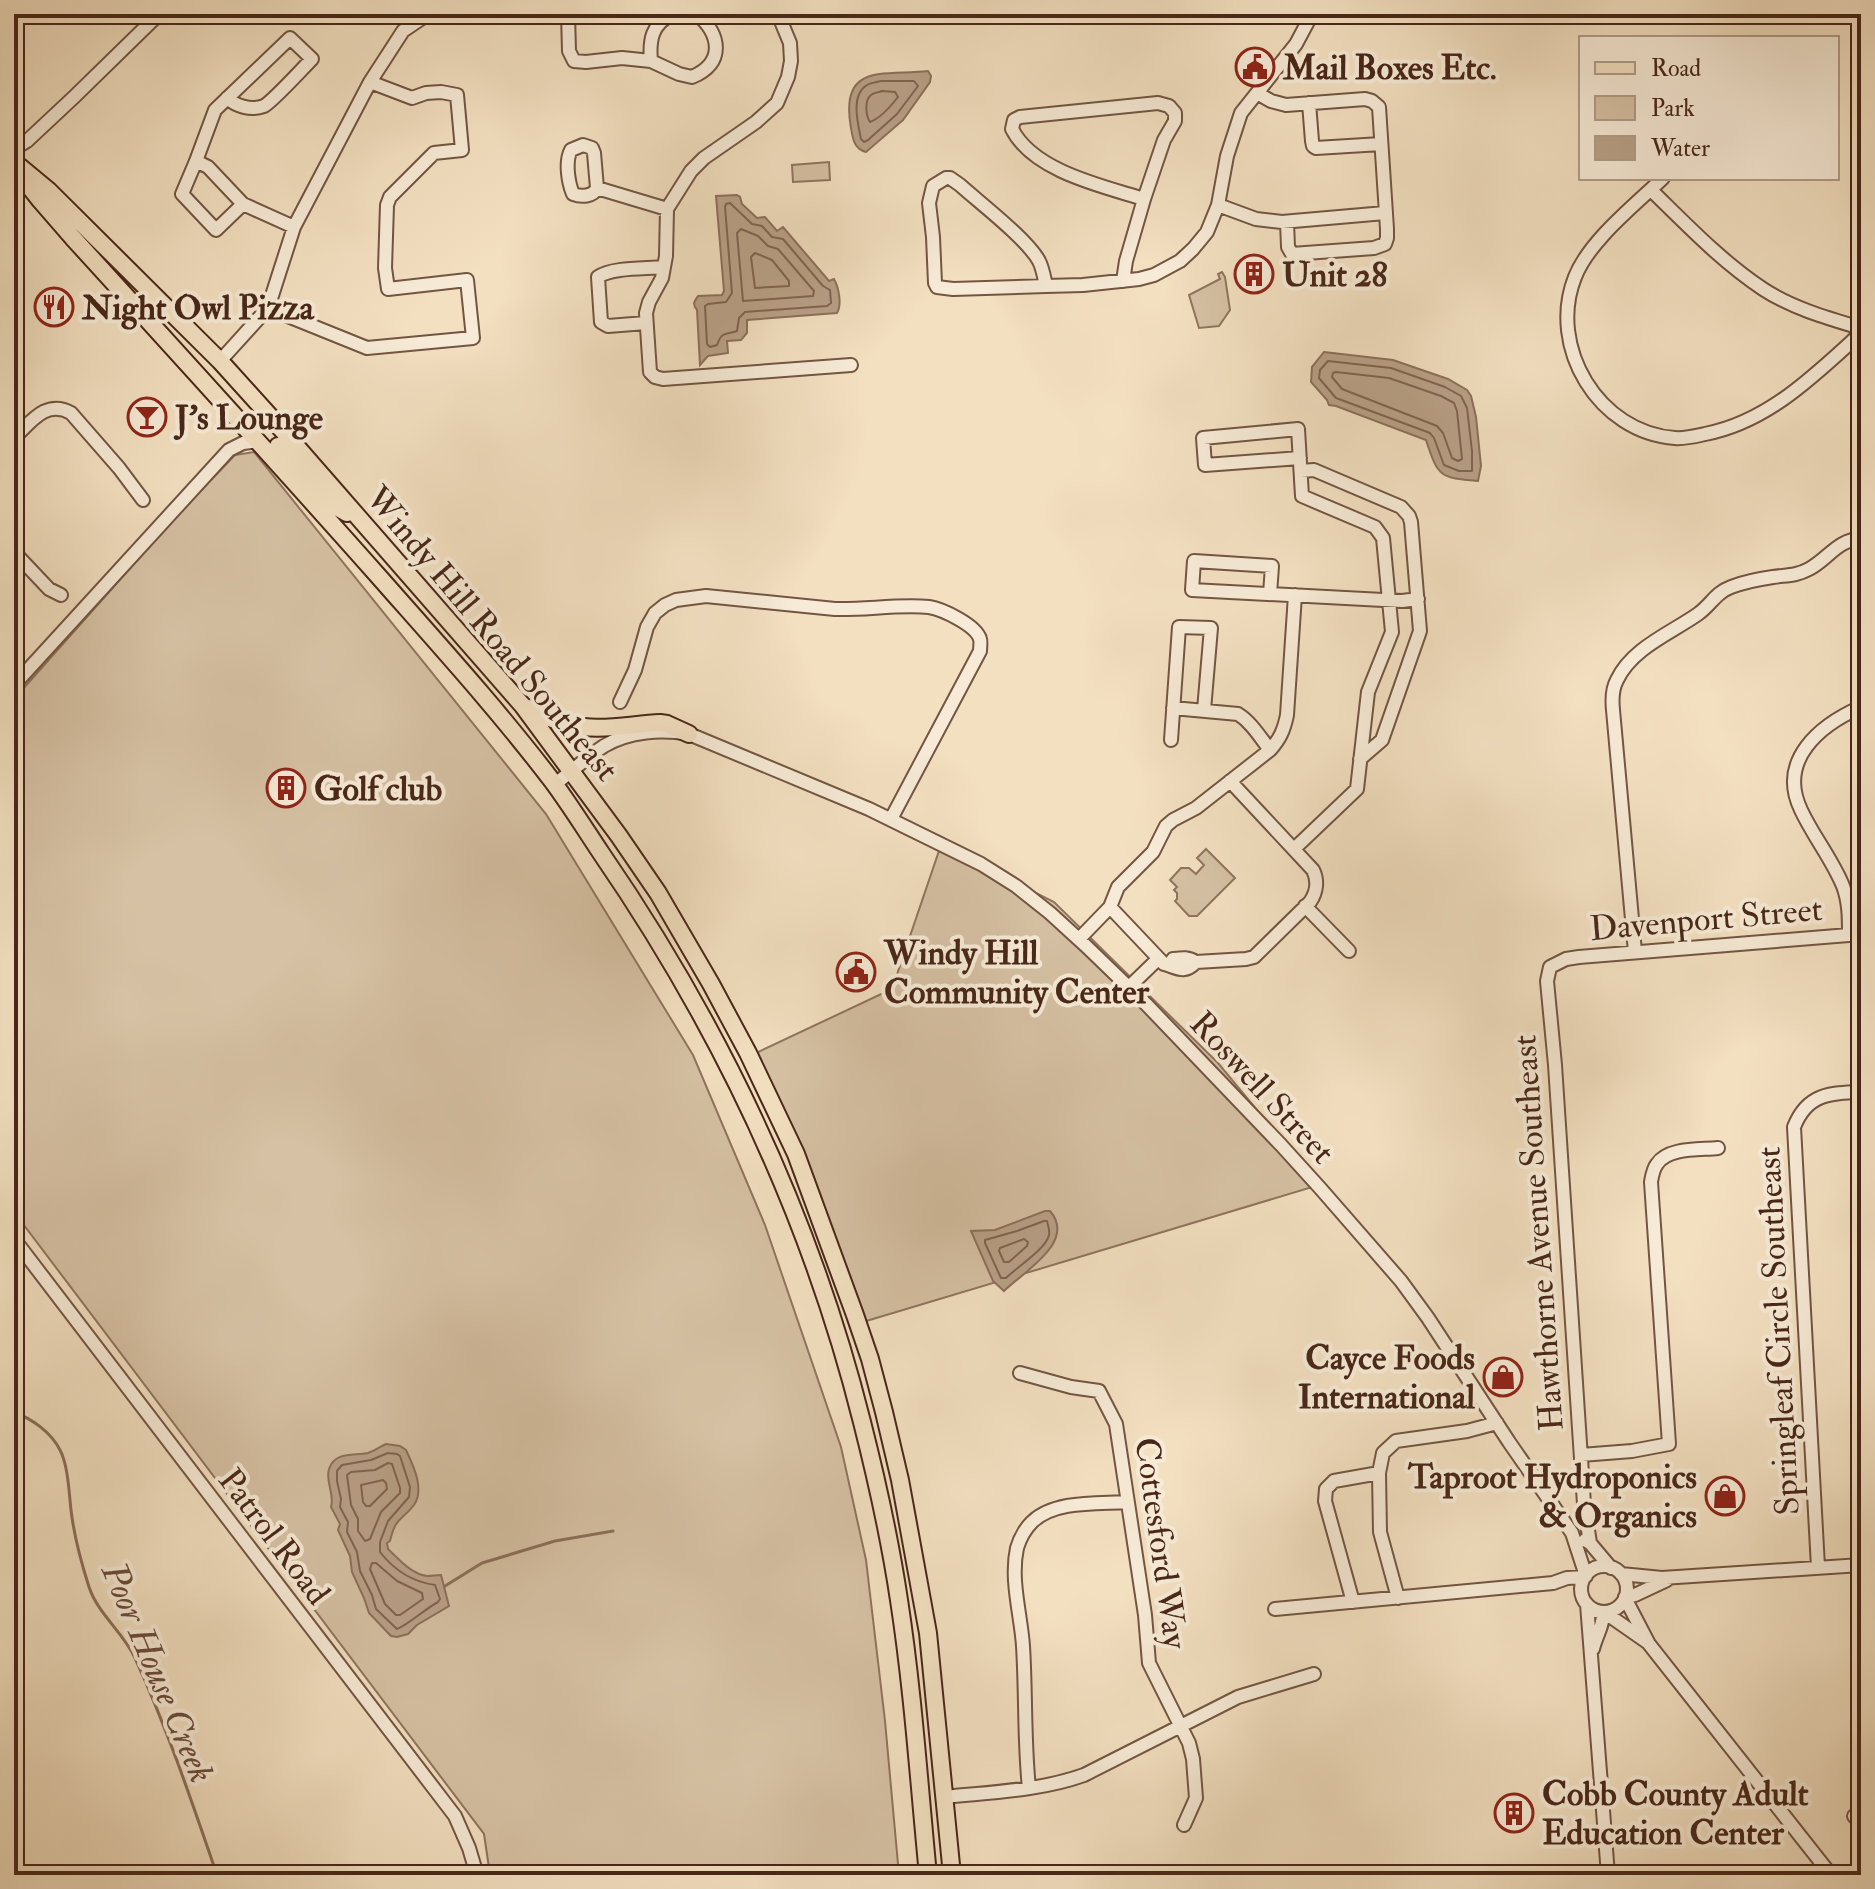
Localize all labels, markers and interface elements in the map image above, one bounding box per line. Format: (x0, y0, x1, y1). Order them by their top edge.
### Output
legend (1579, 36, 1839, 180)
public building icon: Mail Boxes Etc. (1234, 46, 1276, 88)
place label: Mail Boxes Etc. (1282, 47, 1497, 90)
text: Road (1651, 53, 1701, 84)
text: Park (1651, 93, 1695, 124)
text: Water (1650, 133, 1710, 164)
building icon: Unit 28 (1233, 253, 1275, 295)
place label: Unit 28 (1282, 254, 1387, 297)
restaurant icon: Night Owl Pizza (33, 286, 75, 328)
place label: Night Owl Pizza (81, 287, 315, 330)
bar icon: J's Lounge (126, 396, 168, 438)
place label: J's Lounge (173, 397, 324, 440)
street label: Windy Hill Road Southeast (355, 477, 628, 790)
building icon: Golf club (265, 767, 307, 809)
place label: Golf club (314, 768, 442, 811)
street label: Davenport Street (1588, 888, 1824, 951)
place label: Windy Hill Community Center (883, 932, 1151, 1014)
public building icon: Windy Hill Community Center (835, 951, 877, 993)
street label: Roswell Street (1180, 1003, 1344, 1173)
street label: Hawthorne Avenue Southeast (1503, 1033, 1574, 1433)
street label: Springleaf Circle Southeast (1747, 1145, 1810, 1516)
place label: Cayce Foods International (1298, 1337, 1475, 1419)
shop icon: Cayce Foods International (1482, 1356, 1524, 1398)
street label: Cottesford Way (1124, 1435, 1197, 1653)
place label: Taproot Hydroponics & Organics (1407, 1456, 1697, 1538)
street label: Patrol Road (209, 1460, 339, 1614)
shop icon: Taproot Hydroponics & Organics (1704, 1475, 1746, 1517)
water label: Poor House Creek (91, 1555, 224, 1789)
place label: Cobb County Adult Education Center (1542, 1773, 1809, 1855)
building icon: Cobb County Adult Education Center (1493, 1792, 1535, 1834)

